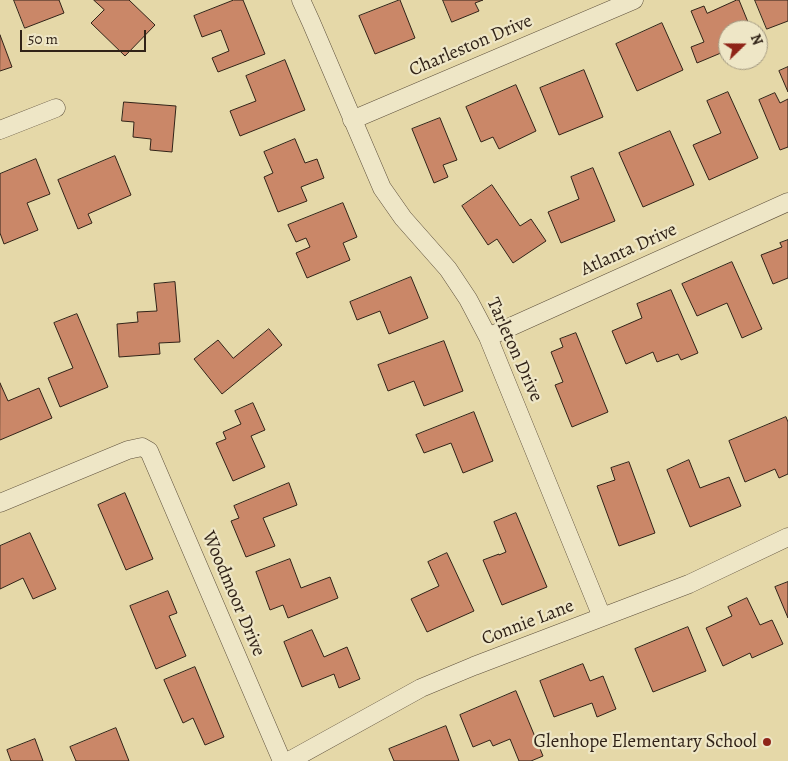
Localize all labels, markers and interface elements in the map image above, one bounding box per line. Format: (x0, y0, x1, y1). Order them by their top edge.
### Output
street label: Charleston Drive (406, 10, 536, 82)
scale bar (22, 20, 149, 52)
north arrow (718, 20, 768, 70)
text: 50 m (28, 29, 58, 49)
text: N (746, 31, 767, 48)
street label: Atlanta Drive (577, 219, 681, 281)
street label: Tarleton Drive (481, 295, 547, 405)
street label: Woodmoor Drive (196, 528, 270, 660)
street label: Connie Lane (479, 595, 577, 651)
place label: Glenhope Elementary School (534, 731, 757, 753)
marker: Glenhope Elementary School (761, 736, 773, 748)

